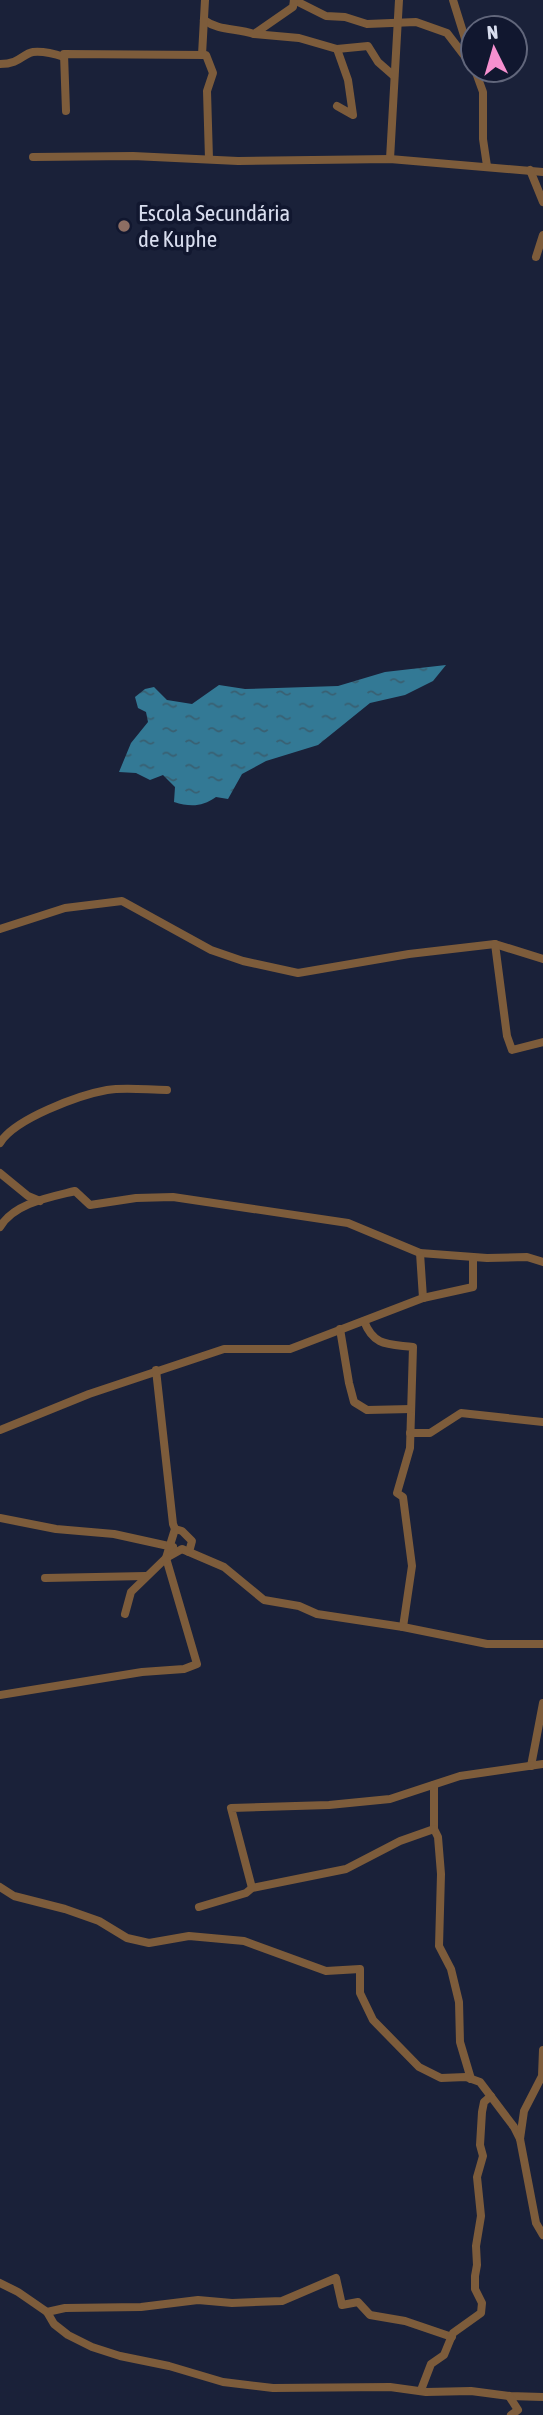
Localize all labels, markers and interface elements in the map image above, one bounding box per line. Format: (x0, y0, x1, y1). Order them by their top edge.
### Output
north arrow (459, 14, 529, 84)
text: N (486, 21, 499, 44)
place label: Escola Secundária de Kuphe (138, 200, 290, 252)
marker: Escola Secundária de Kuphe (116, 218, 132, 234)

